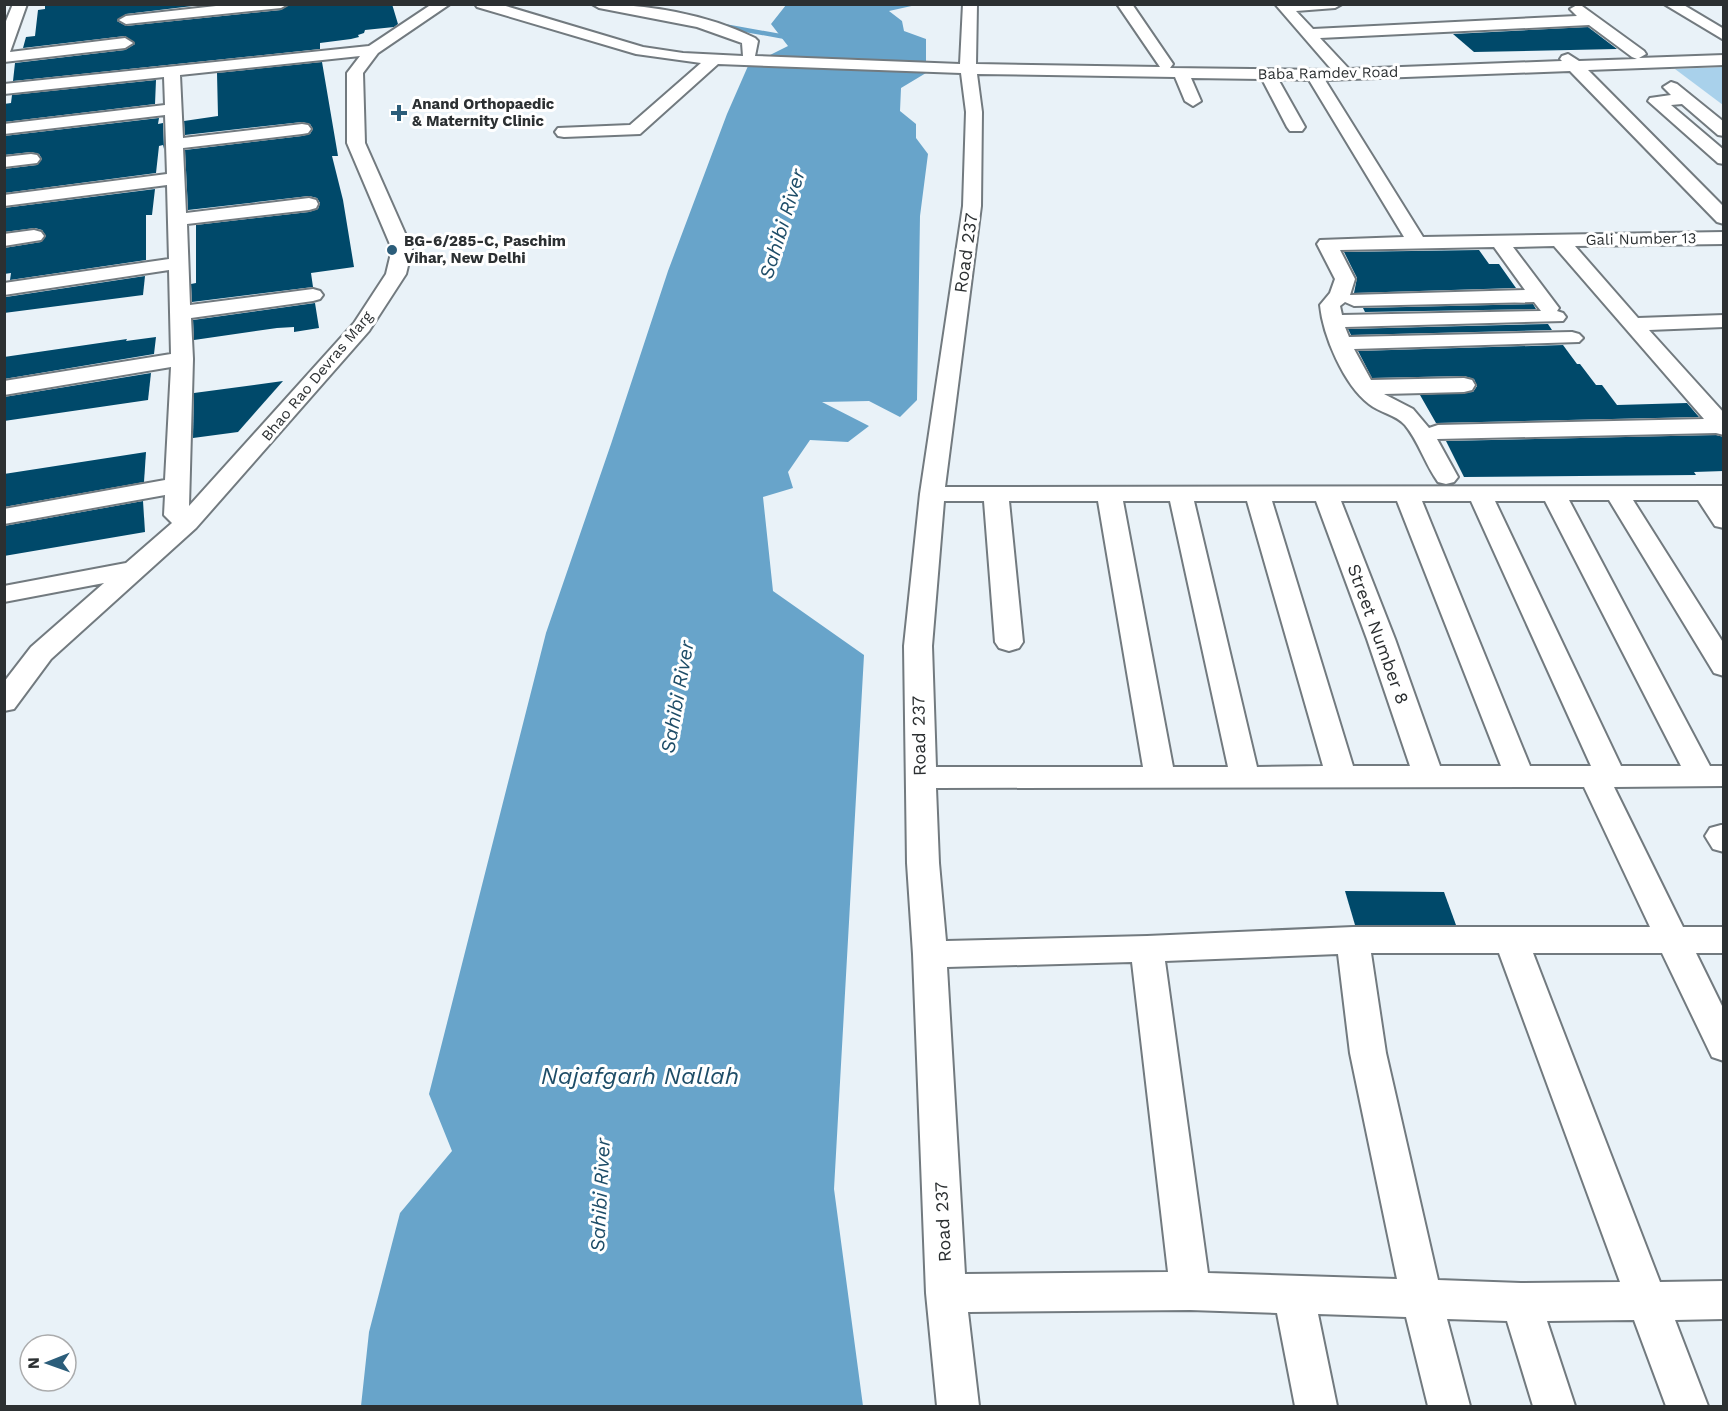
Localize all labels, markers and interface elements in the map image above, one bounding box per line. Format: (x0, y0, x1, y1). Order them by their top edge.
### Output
street label: Baba Ramdev Road (1257, 63, 1399, 83)
place label: Anand Orthopaedic & Maternity Clinic (412, 95, 555, 130)
marker: Anand Orthopaedic & Maternity Clinic (390, 104, 408, 122)
water label: Sahibi River (754, 165, 810, 282)
street label: Road 237 (950, 212, 982, 294)
street label: Gali Number 13 (1585, 229, 1697, 249)
place label: BG-6/285-C, Paschim Vihar, New Delhi (404, 232, 566, 267)
marker: BG-6/285-C, Paschim Vihar, New Delhi (385, 243, 399, 257)
street label: Bhao Rao Devras Marg (257, 308, 377, 444)
street label: Street Number 8 (1343, 561, 1414, 707)
water label: Sahibi River (655, 638, 699, 755)
street label: Road 237 (907, 696, 930, 776)
water label: Najafgarh Nallah (541, 1062, 739, 1090)
water label: Sahibi River (585, 1136, 615, 1252)
street label: Road 237 (930, 1181, 955, 1263)
north arrow (18, 1333, 78, 1393)
text: N (24, 1357, 43, 1369)

